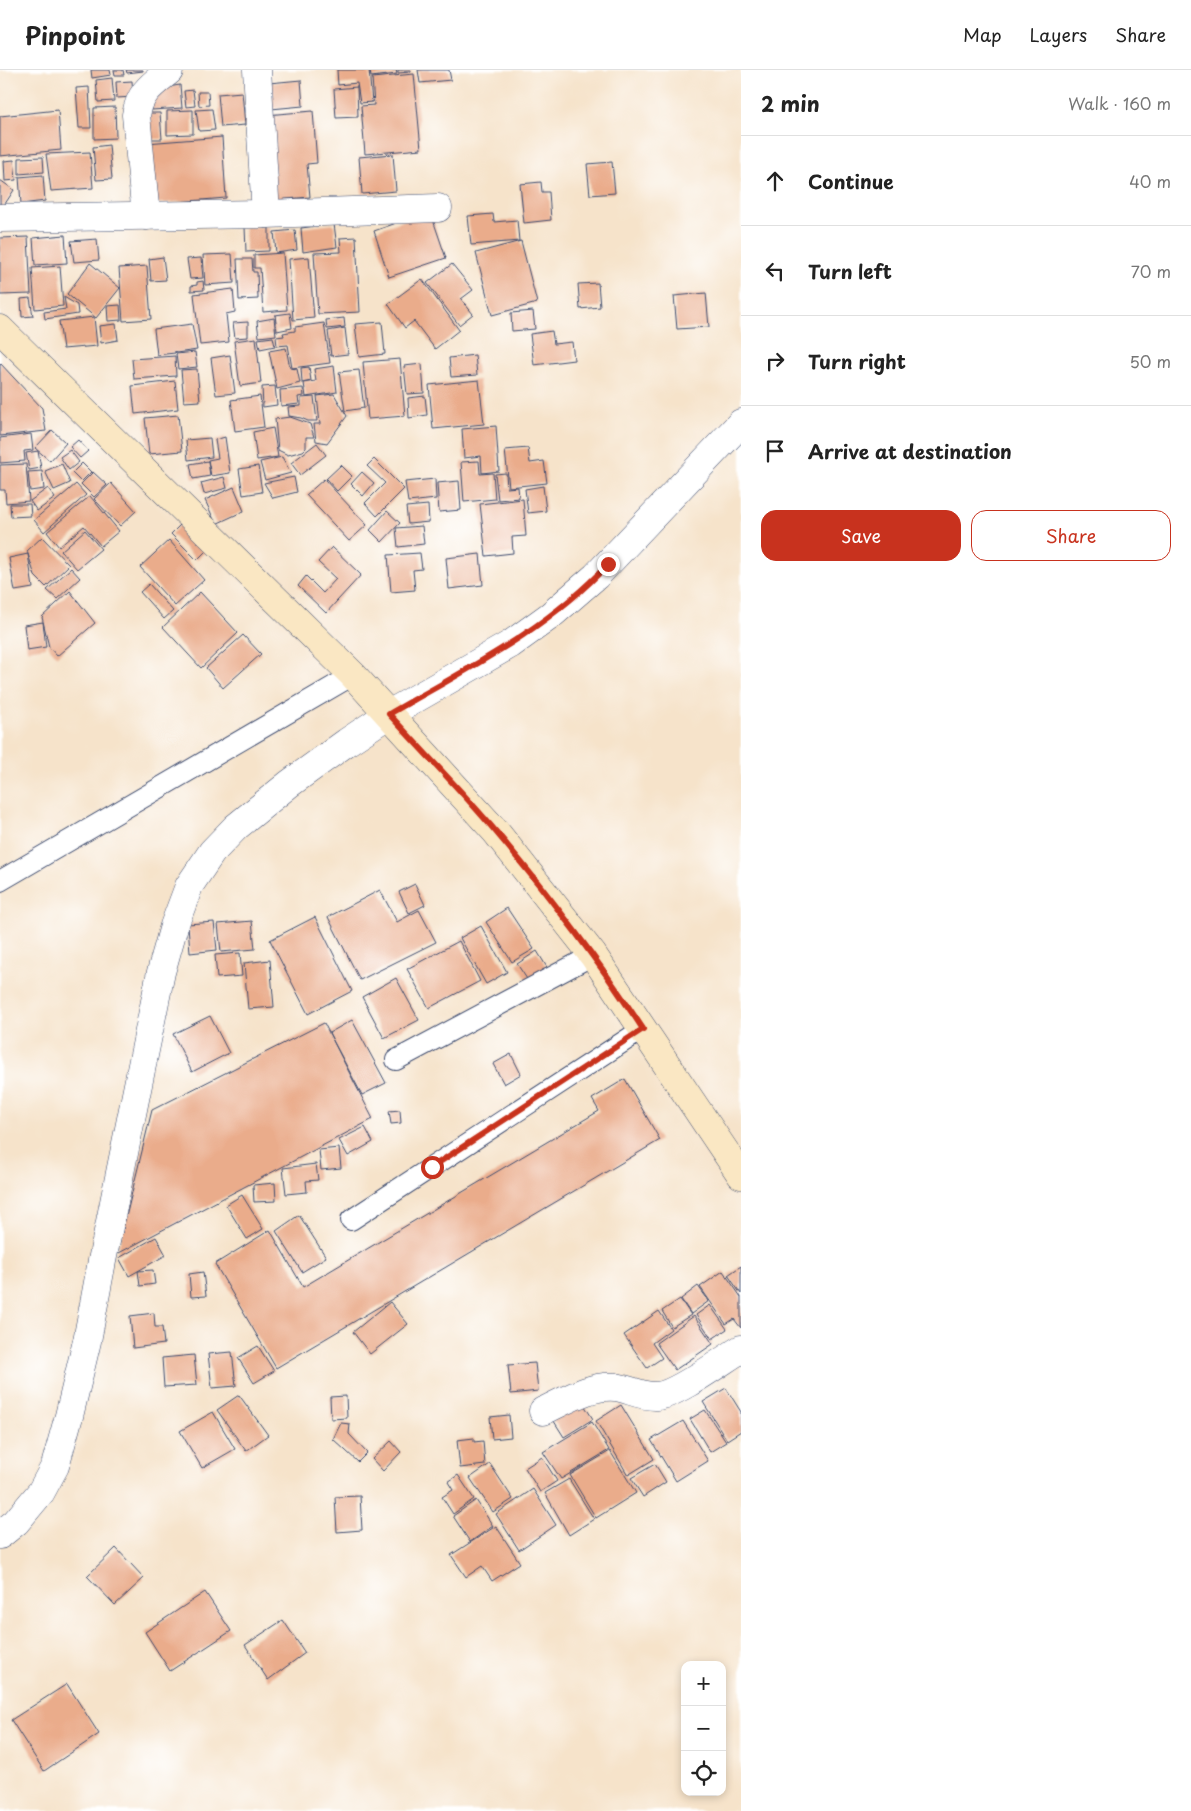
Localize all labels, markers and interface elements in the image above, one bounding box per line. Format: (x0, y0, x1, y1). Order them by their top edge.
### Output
text: Pinpoint (25, 17, 126, 53)
text: Map (963, 21, 1002, 48)
text: Layers (1030, 21, 1087, 48)
text: Share (1115, 21, 1166, 48)
text: 2 min (761, 87, 820, 119)
text: Walk · 160 m (1068, 91, 1171, 115)
icon: ahead (761, 167, 789, 195)
text: Continue (808, 167, 894, 195)
text: 40 m (1129, 169, 1171, 193)
icon: left (761, 257, 789, 285)
text: Turn left (808, 257, 892, 285)
text: 70 m (1131, 259, 1171, 283)
icon: right (761, 347, 789, 375)
text: Turn right (808, 347, 906, 375)
text: 50 m (1130, 349, 1171, 373)
icon: arrive (761, 437, 789, 465)
text: Arrive at destination (808, 437, 1012, 465)
button: Save (761, 510, 961, 561)
button: Share (971, 510, 1171, 561)
route end (597, 553, 620, 576)
route start (421, 1156, 444, 1179)
map controls (681, 1661, 726, 1796)
button: + (681, 1661, 726, 1706)
button: − (681, 1706, 726, 1751)
button: locate (681, 1751, 726, 1796)

